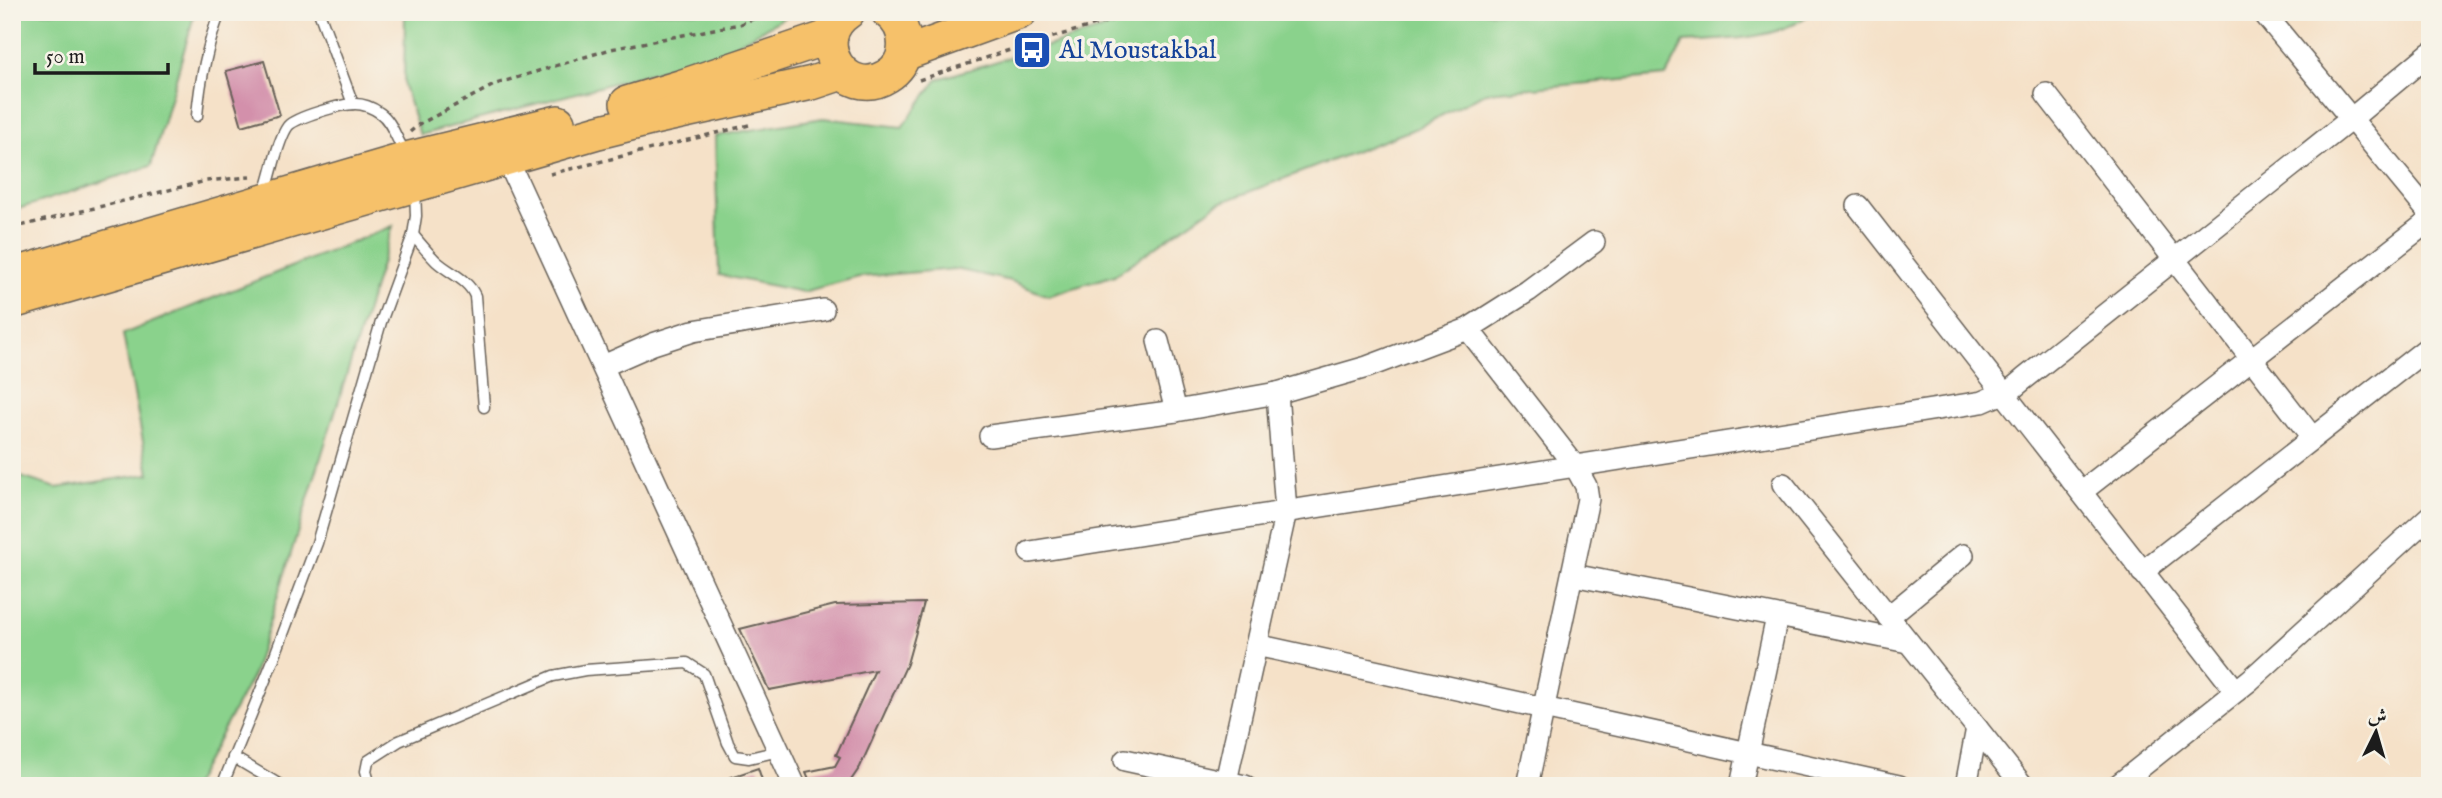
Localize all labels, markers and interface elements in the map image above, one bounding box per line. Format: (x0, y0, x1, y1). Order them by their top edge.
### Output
bus stop icon: Al Moustakbal (1011, 29, 1053, 71)
scale bar (35, 32, 168, 76)
place label: Al Moustakbal (1058, 34, 1217, 67)
text: 50 m (46, 44, 85, 71)
north arrow (2340, 696, 2410, 766)
text: ش (2367, 704, 2388, 730)

